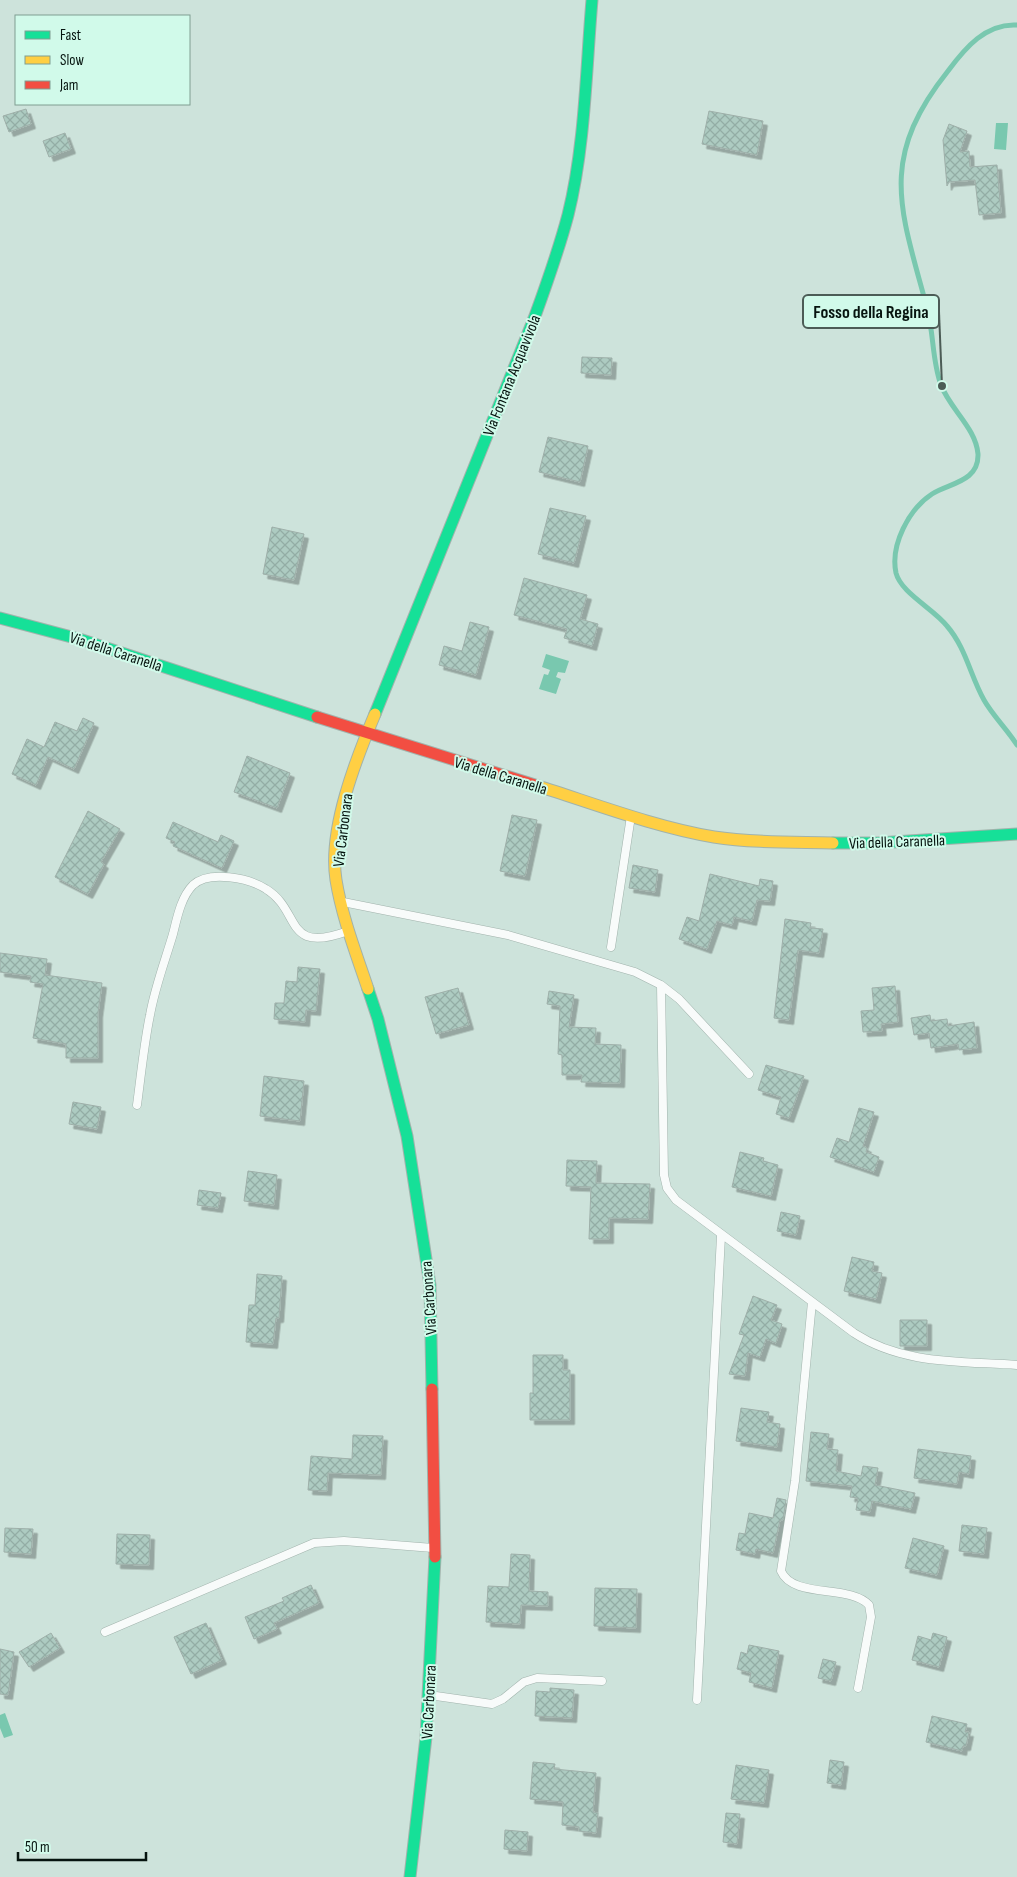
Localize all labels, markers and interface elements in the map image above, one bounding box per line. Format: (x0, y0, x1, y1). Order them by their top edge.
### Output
legend (15, 15, 190, 105)
text: Fast (60, 26, 82, 45)
text: Slow (60, 51, 84, 70)
text: Jam (59, 76, 78, 95)
callout: Fosso della Regina (803, 295, 939, 328)
text: Fosso della Regina (813, 302, 929, 323)
street label: Via Fontana Acquavivola (479, 312, 545, 439)
street label: Via della Caranella (67, 629, 164, 676)
street label: Via della Caranella (452, 753, 549, 800)
street label: Via Carbonara (330, 792, 357, 868)
street label: Via della Caranella (849, 831, 945, 854)
street label: Via Carbonara (417, 1260, 442, 1335)
street label: Via Carbonara (418, 1665, 441, 1739)
scale bar (18, 1830, 145, 1862)
text: 50 m (25, 1838, 50, 1857)

